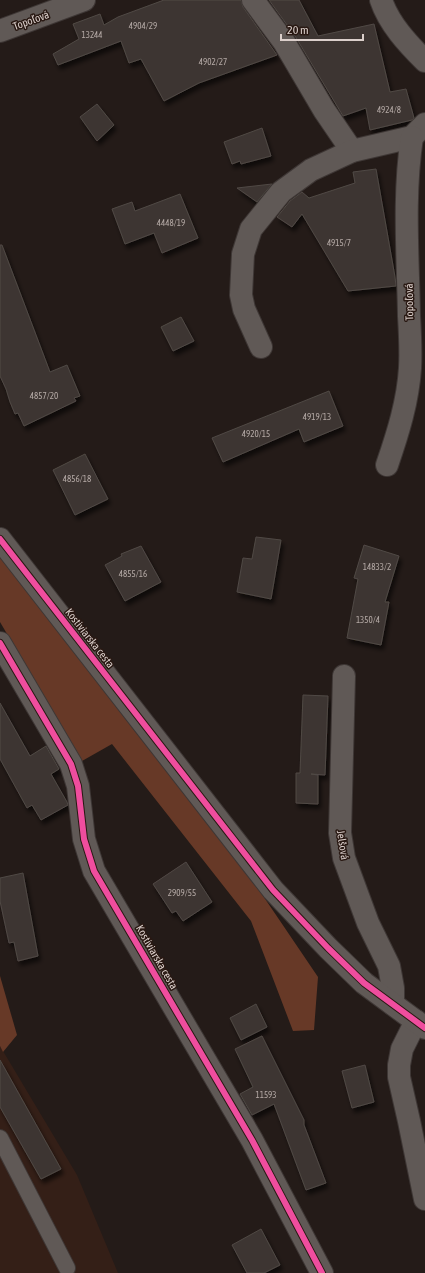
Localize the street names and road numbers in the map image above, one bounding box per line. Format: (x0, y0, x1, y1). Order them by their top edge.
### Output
street label: Topoľová (11, 8, 51, 32)
street label: Topoľová (403, 283, 415, 321)
street label: Kostiviarska cesta (63, 606, 117, 670)
street label: Jelšová (335, 829, 351, 861)
street label: Kostiviarska cesta (134, 923, 180, 991)

